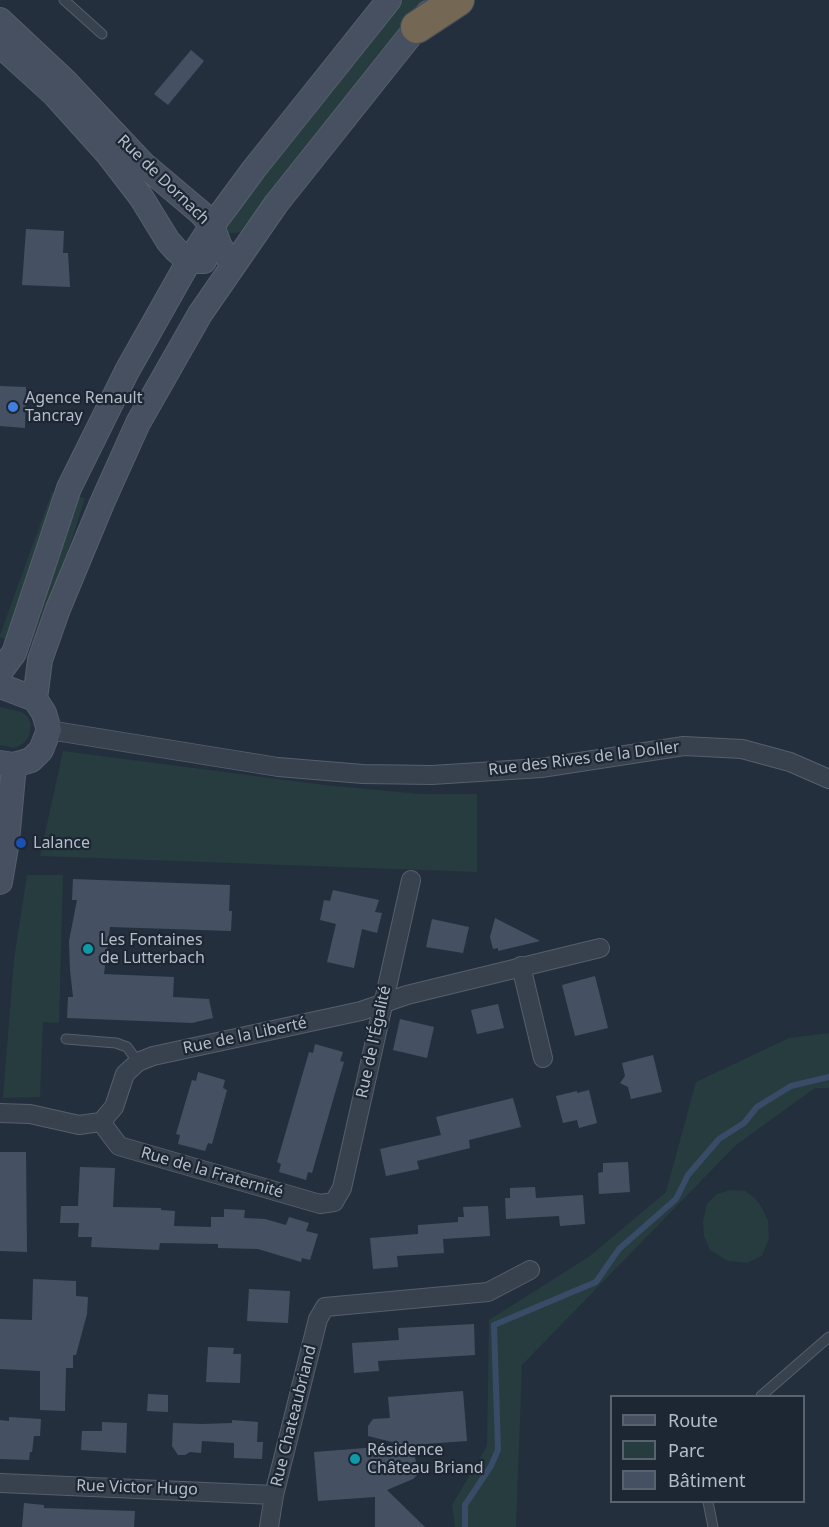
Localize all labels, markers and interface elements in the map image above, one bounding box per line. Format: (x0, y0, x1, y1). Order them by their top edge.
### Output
street label: Rue de Dornach (113, 131, 213, 229)
place label: Agence Renault Tancray (25, 388, 142, 426)
marker: Agence Renault Tancray (6, 400, 20, 414)
street label: Rue des Rives de la Doller (487, 738, 681, 780)
place label: Lalance (33, 833, 90, 853)
marker: Lalance (14, 836, 28, 850)
place label: Les Fontaines de Lutterbach (100, 930, 205, 968)
marker: Les Fontaines de Lutterbach (81, 942, 95, 956)
street label: Rue de l'Égalité (353, 984, 395, 1100)
street label: Rue de la Liberté (181, 1014, 309, 1058)
street label: Rue de la Fraternité (139, 1143, 285, 1203)
street label: Rue Chateaubriand (267, 1343, 321, 1489)
legend (610, 1395, 805, 1503)
text: Route (668, 1408, 718, 1432)
text: Parc (668, 1438, 705, 1462)
place label: Résidence Château Briand (367, 1440, 484, 1478)
marker: Résidence Château Briand (348, 1452, 362, 1466)
text: Bâtiment (668, 1468, 746, 1492)
street label: Rue Victor Hugo (76, 1476, 198, 1500)

